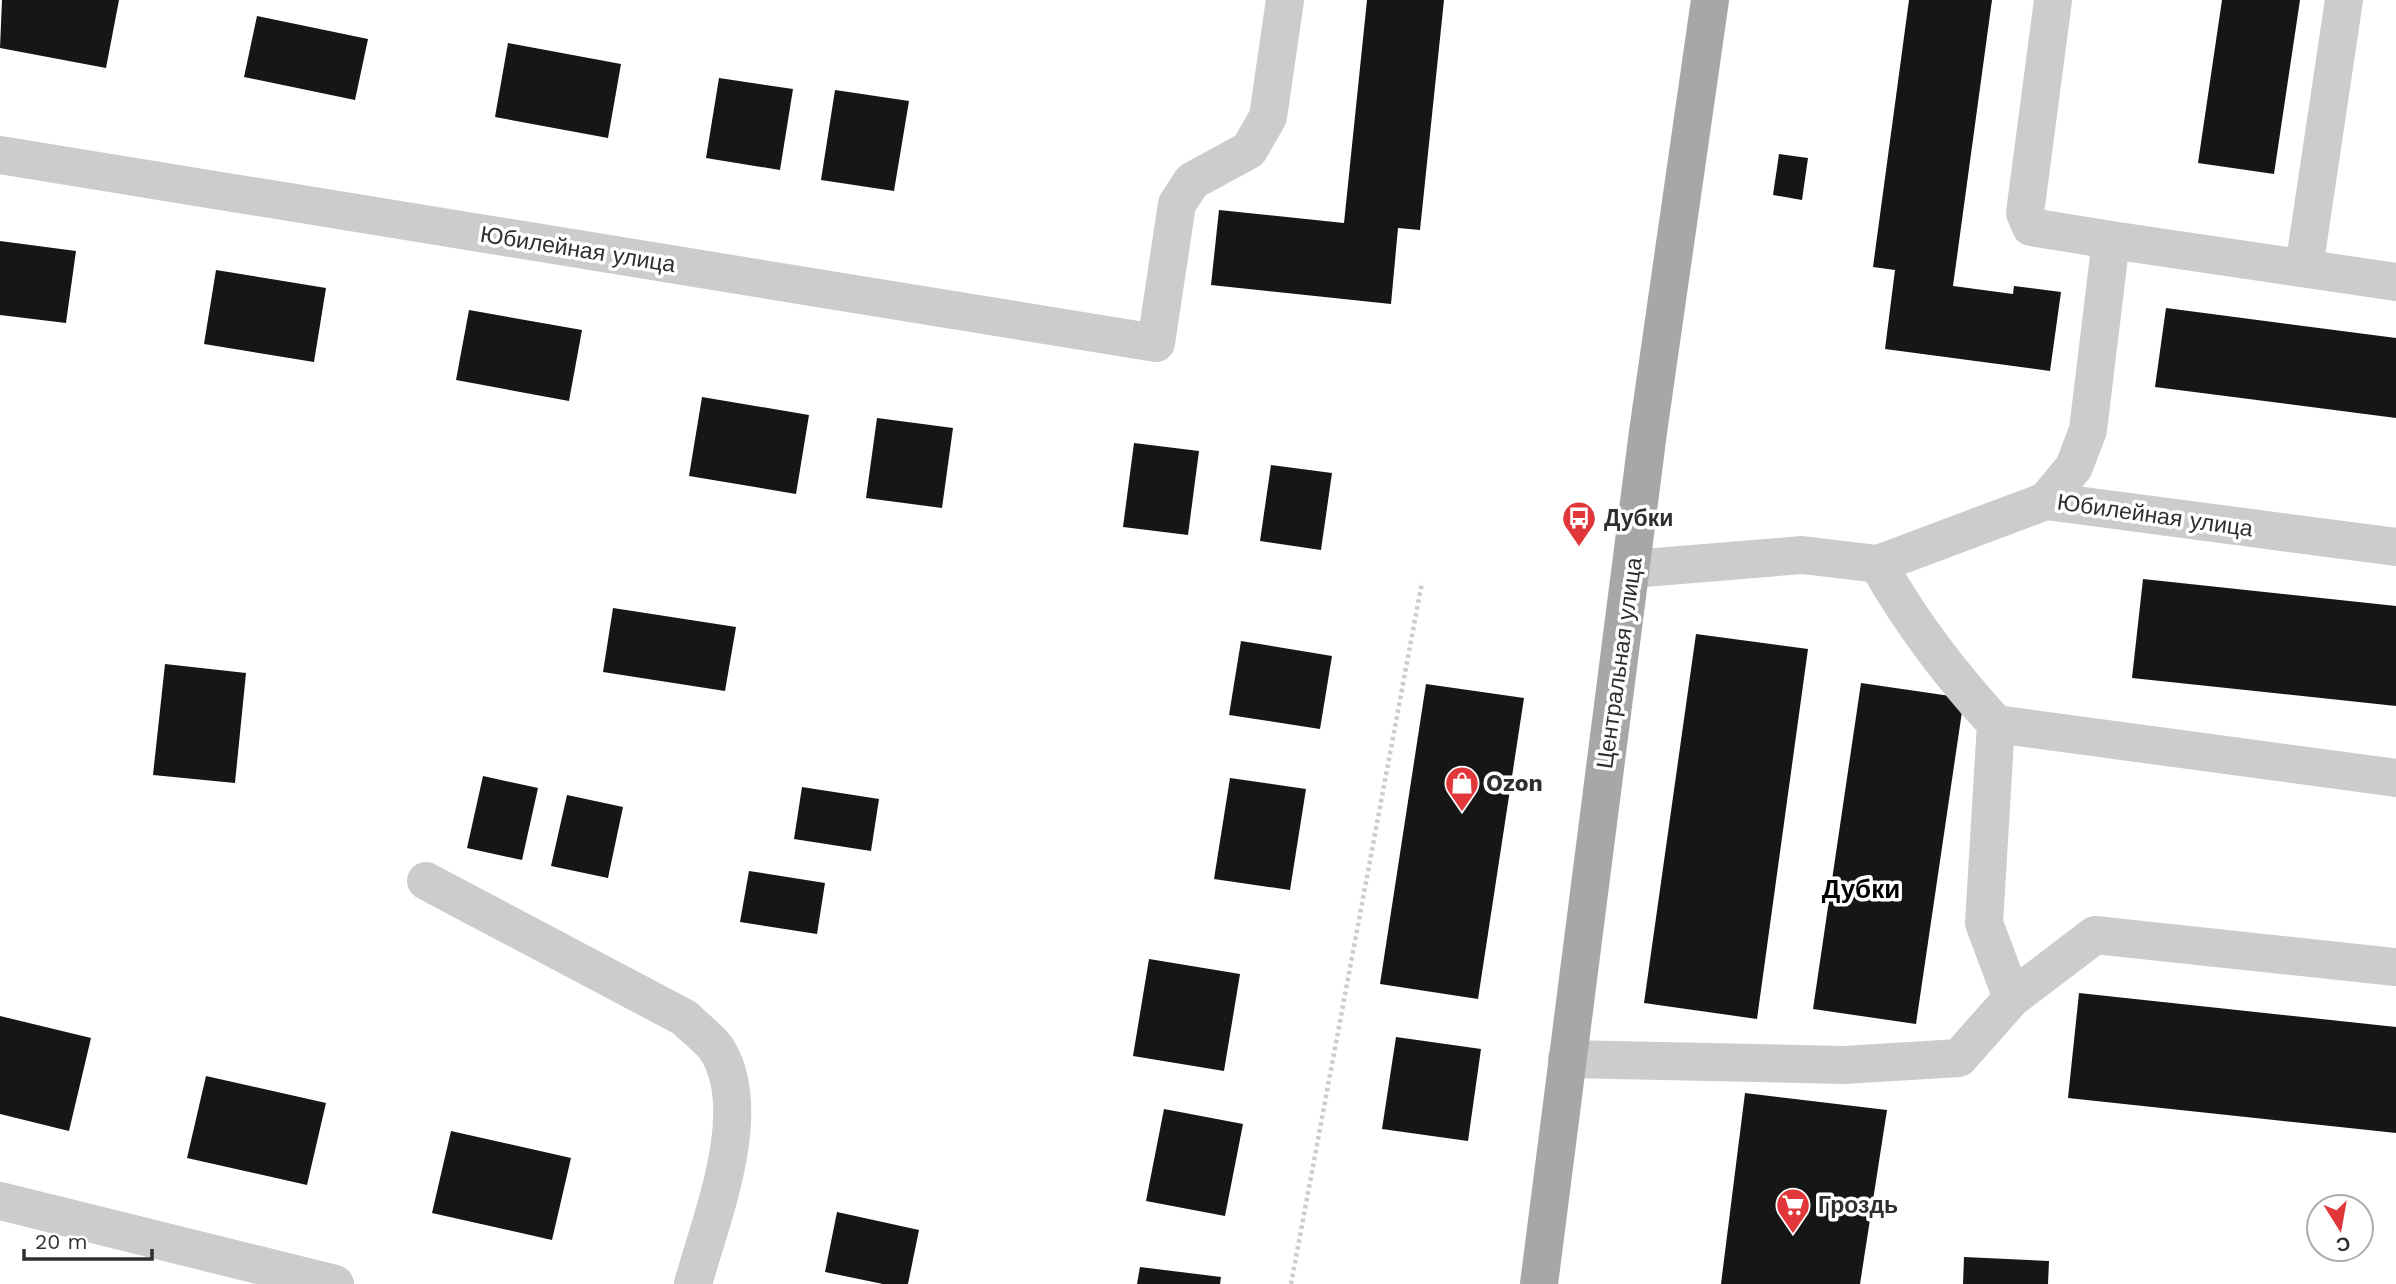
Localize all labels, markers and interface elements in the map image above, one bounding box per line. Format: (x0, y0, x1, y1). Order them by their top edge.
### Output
street label: Юбилейная улица (478, 221, 678, 278)
street label: Юбилейная улица (2055, 488, 2255, 543)
bus stop icon: Дубки (1560, 499, 1598, 548)
place label: Дубки (1604, 505, 1673, 532)
street label: Центральная улица (1591, 555, 1648, 770)
shop icon: Ozon (1443, 764, 1481, 813)
place label: Ozon (1486, 770, 1543, 797)
district label: Дубки (1822, 874, 1900, 904)
supermarket icon: Гроздь (1774, 1186, 1812, 1235)
place label: Гроздь (1818, 1192, 1898, 1219)
north arrow (2305, 1193, 2375, 1263)
scale bar (24, 1218, 152, 1262)
text: 20 m (35, 1229, 87, 1254)
text: С (2334, 1232, 2352, 1257)

